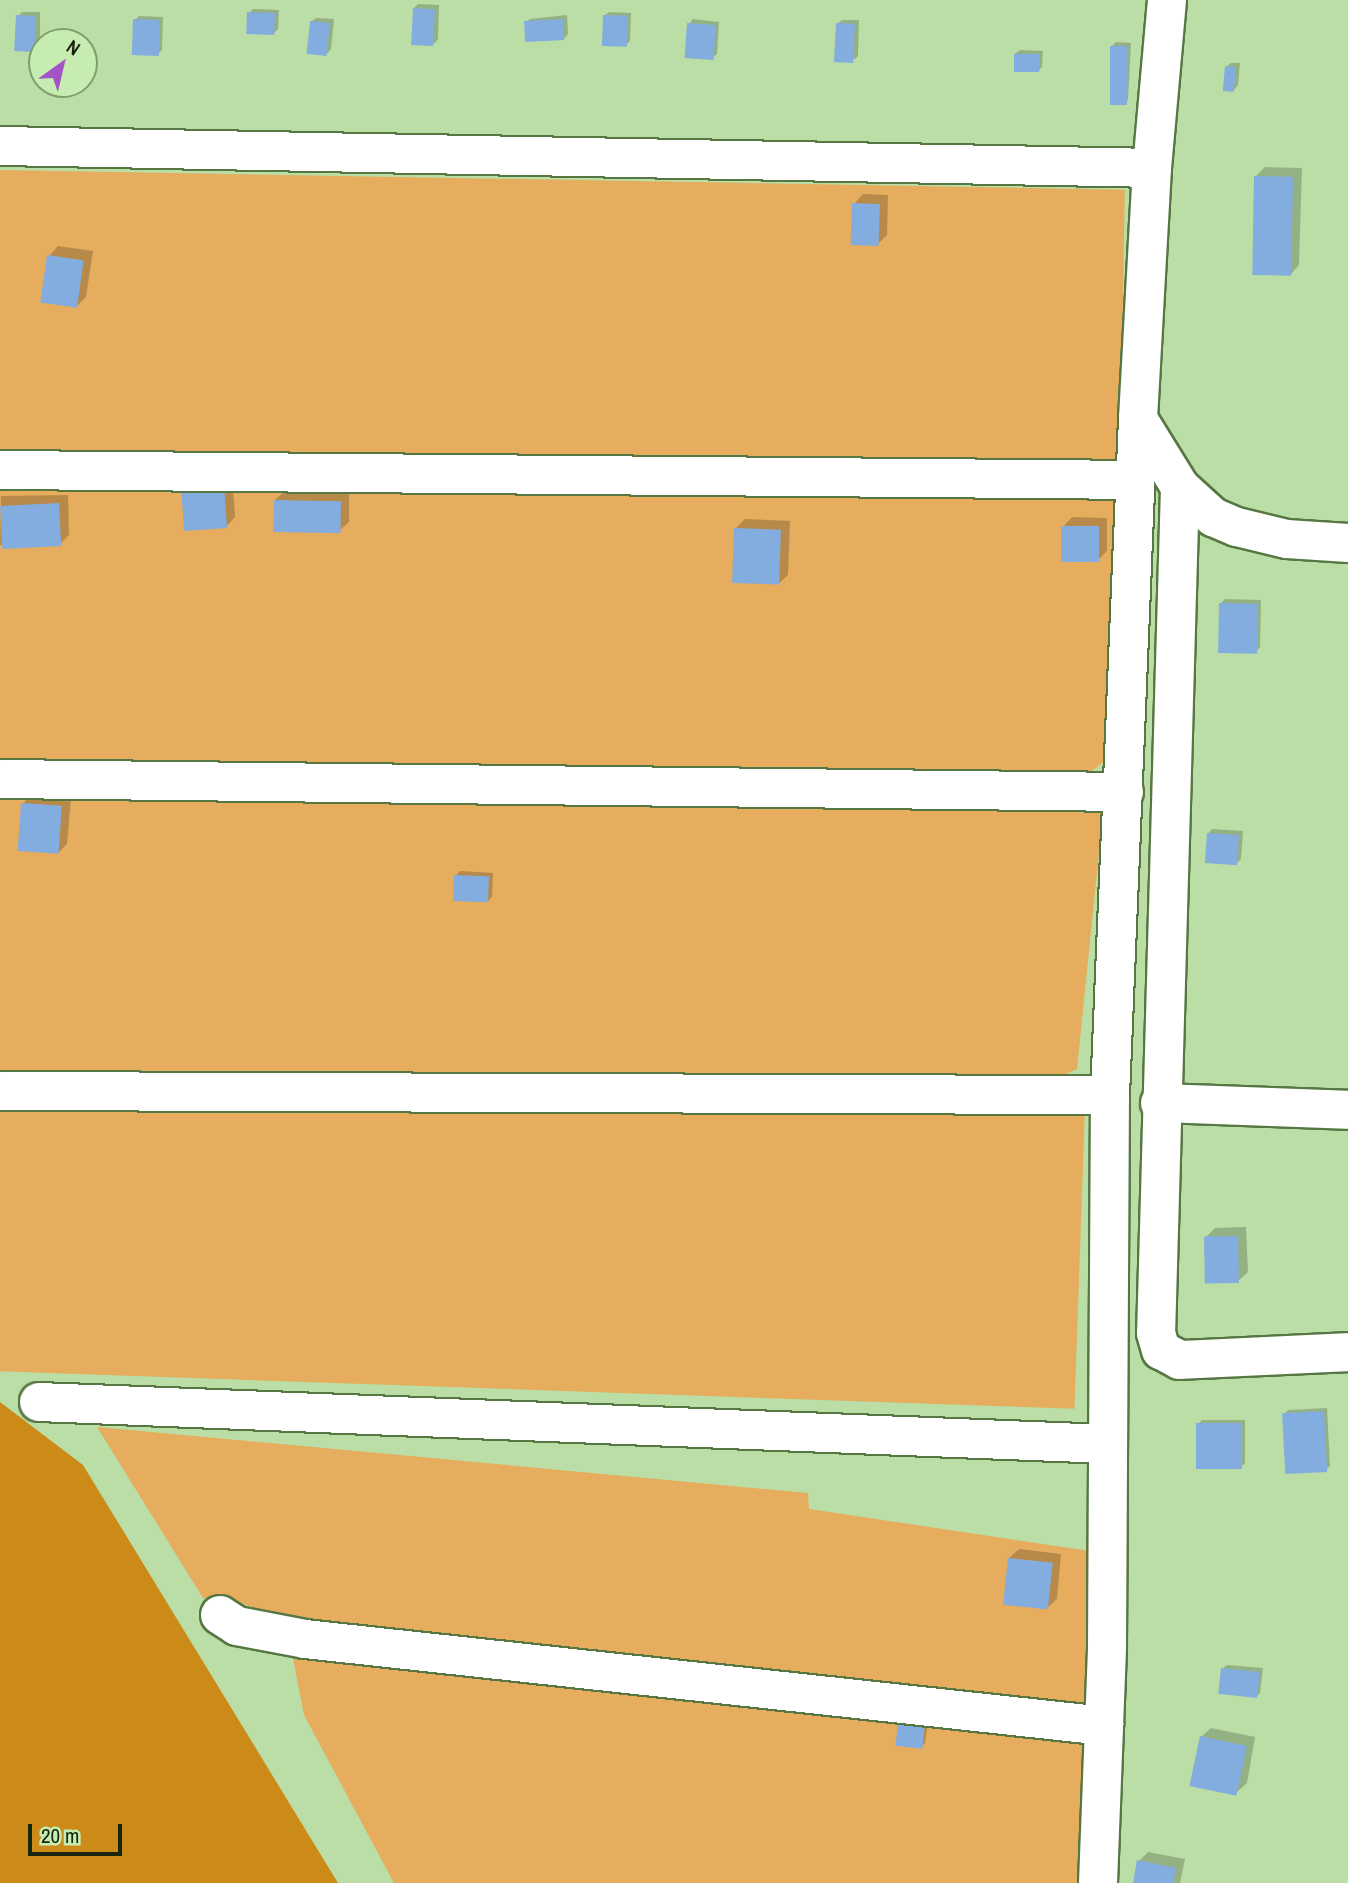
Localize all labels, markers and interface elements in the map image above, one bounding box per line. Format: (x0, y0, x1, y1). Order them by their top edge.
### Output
north arrow (28, 28, 98, 98)
text: N (62, 33, 86, 61)
scale bar (32, 1810, 126, 1854)
text: 20 m (41, 1821, 79, 1850)

